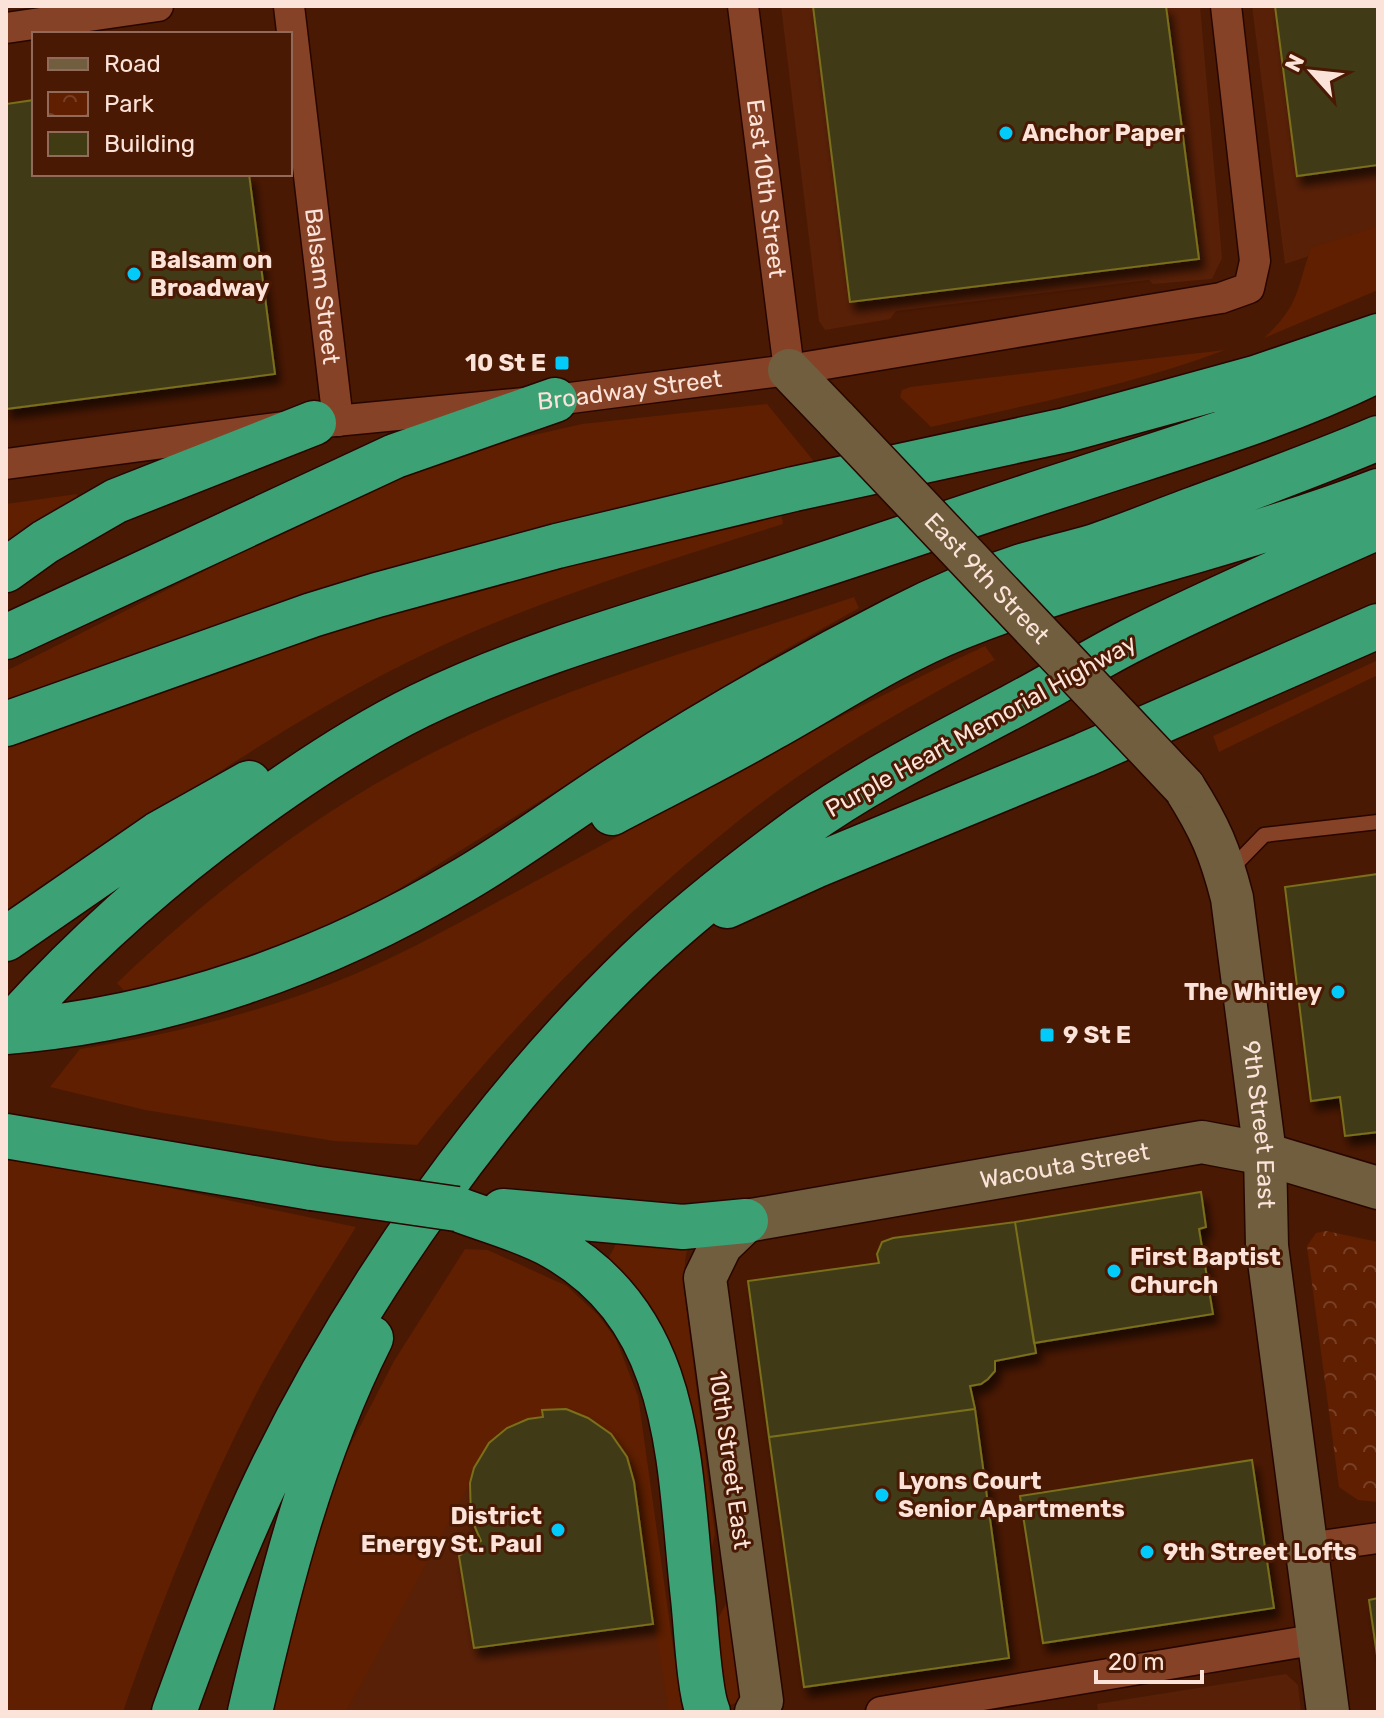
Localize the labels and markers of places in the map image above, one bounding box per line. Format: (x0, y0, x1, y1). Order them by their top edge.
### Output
place label: Anchor Paper (1022, 119, 1185, 147)
marker: Anchor Paper (997, 124, 1015, 142)
place label: Balsam on Broadway (150, 246, 273, 302)
marker: Balsam on Broadway (125, 265, 143, 283)
place label: 10 St E (465, 349, 546, 377)
marker: 10 St E (553, 354, 571, 372)
place label: The Whitley (1184, 978, 1322, 1006)
marker: The Whitley (1329, 983, 1347, 1001)
place label: 9 St E (1063, 1021, 1131, 1049)
marker: 9 St E (1038, 1026, 1056, 1044)
place label: First Baptist Church (1130, 1243, 1281, 1299)
marker: First Baptist Church (1105, 1262, 1123, 1280)
place label: Lyons Court Senior Apartments (898, 1467, 1125, 1523)
marker: Lyons Court Senior Apartments (873, 1486, 891, 1504)
place label: District Energy St. Paul (361, 1502, 542, 1558)
marker: District Energy St. Paul (549, 1521, 567, 1539)
place label: 9th Street Lofts (1163, 1538, 1357, 1566)
marker: 9th Street Lofts (1138, 1543, 1156, 1561)

